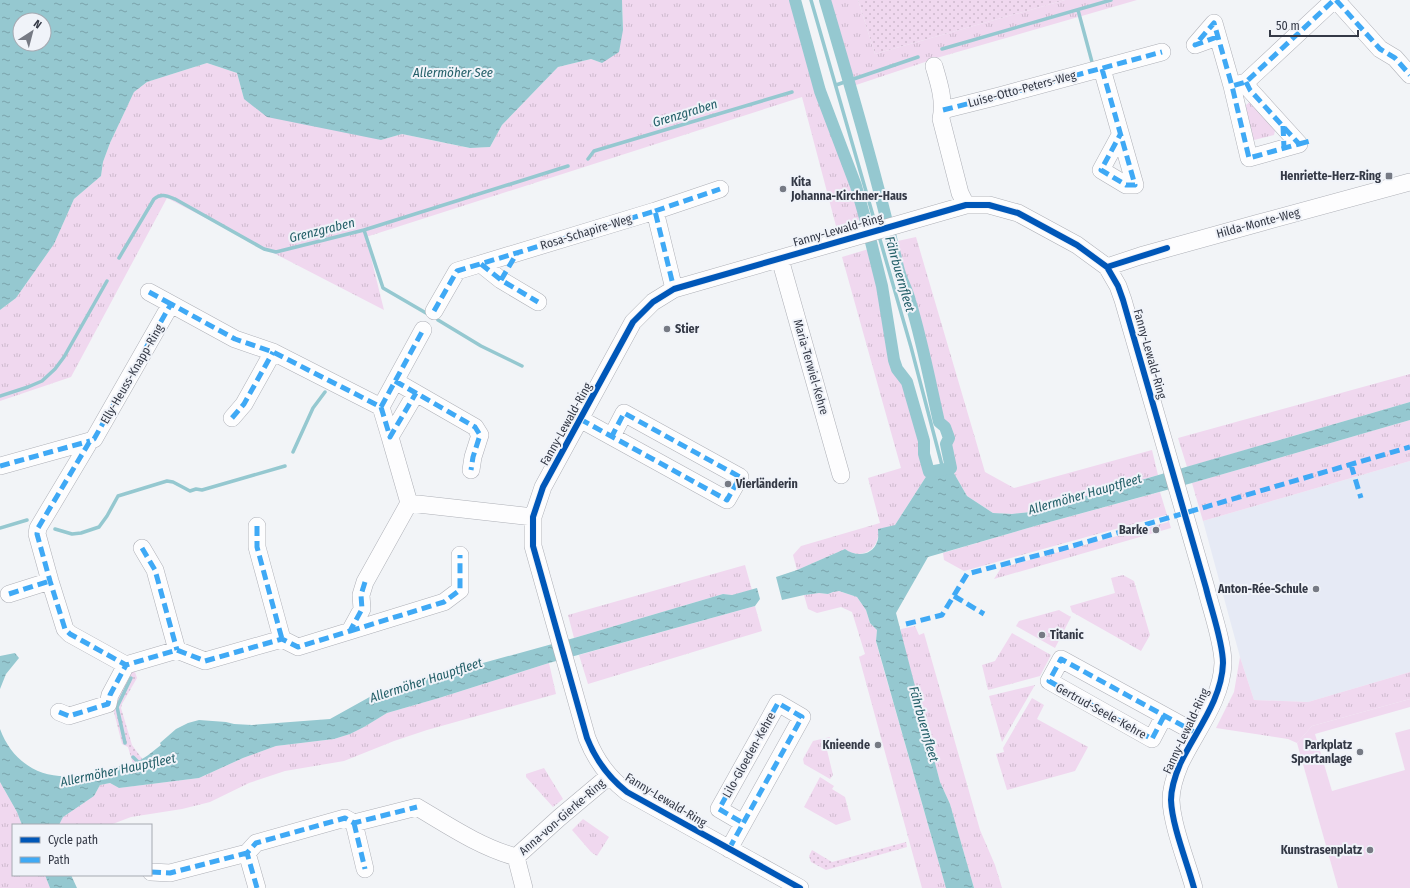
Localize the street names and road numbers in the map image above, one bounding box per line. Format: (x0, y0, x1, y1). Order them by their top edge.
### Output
street label: Luise-Otto-Peters-Weg (966, 68, 1078, 110)
street label: Hilda-Monte-Weg (1215, 205, 1302, 241)
street label: Fanny-Lewald-Ring (792, 210, 885, 249)
street label: Rosa-Schapire-Weg (539, 211, 634, 253)
street label: Fanny-Lewald-Ring (1131, 308, 1170, 401)
street label: Maria-Terwiel-Kehre (791, 318, 831, 416)
street label: Elly-Heuss-Knapp-Ring (98, 321, 166, 426)
street label: Fanny-Lewald-Ring (537, 380, 595, 468)
street label: Gertrud-Seele-Kehre (1053, 680, 1149, 742)
street label: Fanny-Lewald-Ring (1160, 686, 1212, 776)
street label: Lilo-Gloeden-Kehre (720, 710, 778, 800)
street label: Fanny-Lewald-Ring (623, 770, 710, 830)
street label: Anna-von-Gierke-Ring (516, 776, 608, 858)

